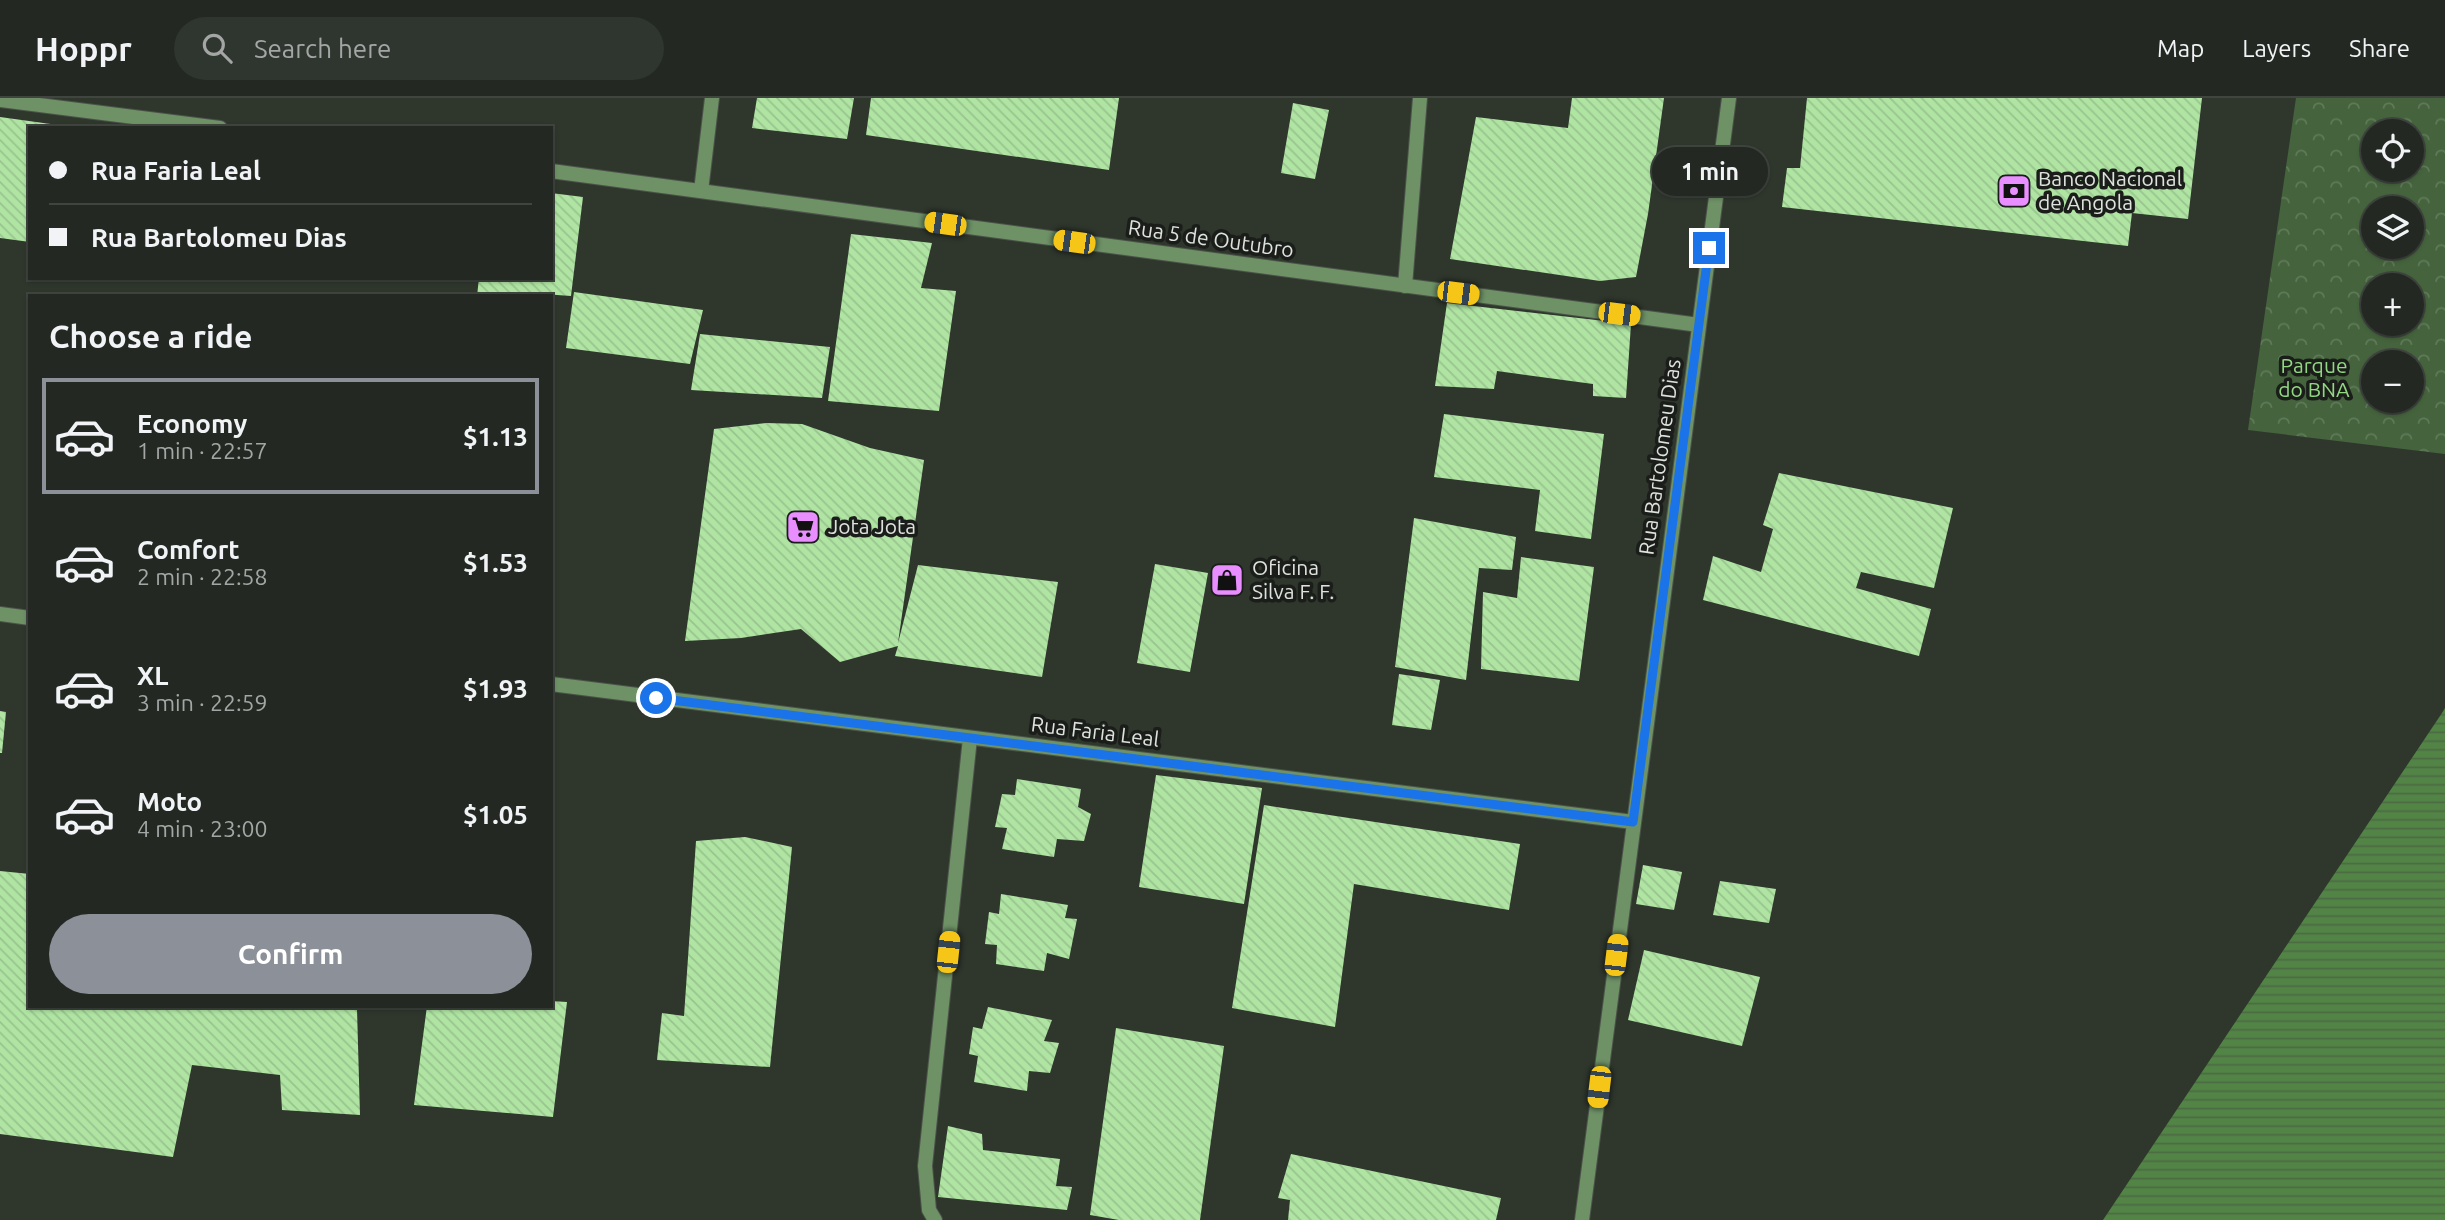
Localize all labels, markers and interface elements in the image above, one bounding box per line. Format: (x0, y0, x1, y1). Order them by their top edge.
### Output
search box (174, 17, 664, 80)
icon: search (198, 29, 236, 67)
text: Hoppr (35, 30, 132, 67)
text: Search here (254, 34, 391, 63)
text: Map (2157, 35, 2204, 62)
text: Layers (2242, 35, 2311, 62)
text: Share (2349, 35, 2410, 62)
map controls (2361, 119, 2424, 413)
button: locate (2361, 119, 2424, 182)
callout: 1 min (1651, 146, 1767, 195)
text: Rua Faria Leal (91, 156, 261, 185)
text: 1 min (1681, 159, 1739, 184)
place label: Banco Nacional de Angola (2038, 166, 2182, 214)
bank icon: Banco Nacional de Angola (1995, 172, 2033, 210)
button: layers (2361, 196, 2424, 259)
car (923, 211, 968, 237)
street label: Rua 5 de Outubro (1127, 215, 1296, 262)
text: Rua Bartolomeu Dias (91, 223, 347, 252)
car (1052, 229, 1097, 255)
route end (1693, 232, 1725, 264)
button: + (2361, 273, 2424, 336)
car (1436, 280, 1481, 306)
car (1597, 301, 1642, 327)
text: Choose a ride (49, 318, 252, 354)
button: − (2361, 350, 2424, 413)
park label: Parque do BNA (2278, 353, 2350, 401)
street label: Rua Bartolomeu Dias (1633, 357, 1685, 556)
icon: car (53, 405, 116, 468)
text: Economy (137, 409, 247, 438)
text: $1.13 (463, 422, 528, 451)
text: 1 min · 22:57 (137, 438, 268, 463)
supermarket icon: Jota Jota (784, 508, 822, 546)
place label: Jota Jota (828, 514, 916, 538)
icon: car (53, 531, 116, 594)
text: Comfort (137, 535, 240, 564)
text: $1.53 (463, 548, 528, 577)
place label: Oficina Silva F. F. (1252, 555, 1334, 603)
shop icon: Oficina Silva F. F. (1208, 561, 1246, 599)
text: 2 min · 22:58 (137, 564, 268, 589)
icon: car (53, 657, 116, 720)
text: XL (137, 661, 168, 690)
text: $1.93 (463, 674, 528, 703)
route start (640, 682, 672, 714)
text: 3 min · 22:59 (137, 690, 268, 715)
street label: Rua Faria Leal (1030, 711, 1161, 751)
icon: car (53, 783, 116, 846)
text: Moto (137, 787, 202, 816)
text: $1.05 (463, 800, 528, 829)
text: 4 min · 23:00 (137, 816, 268, 841)
button: Confirm (49, 914, 532, 994)
car (936, 930, 961, 974)
car (1604, 933, 1629, 977)
car (1587, 1065, 1612, 1109)

